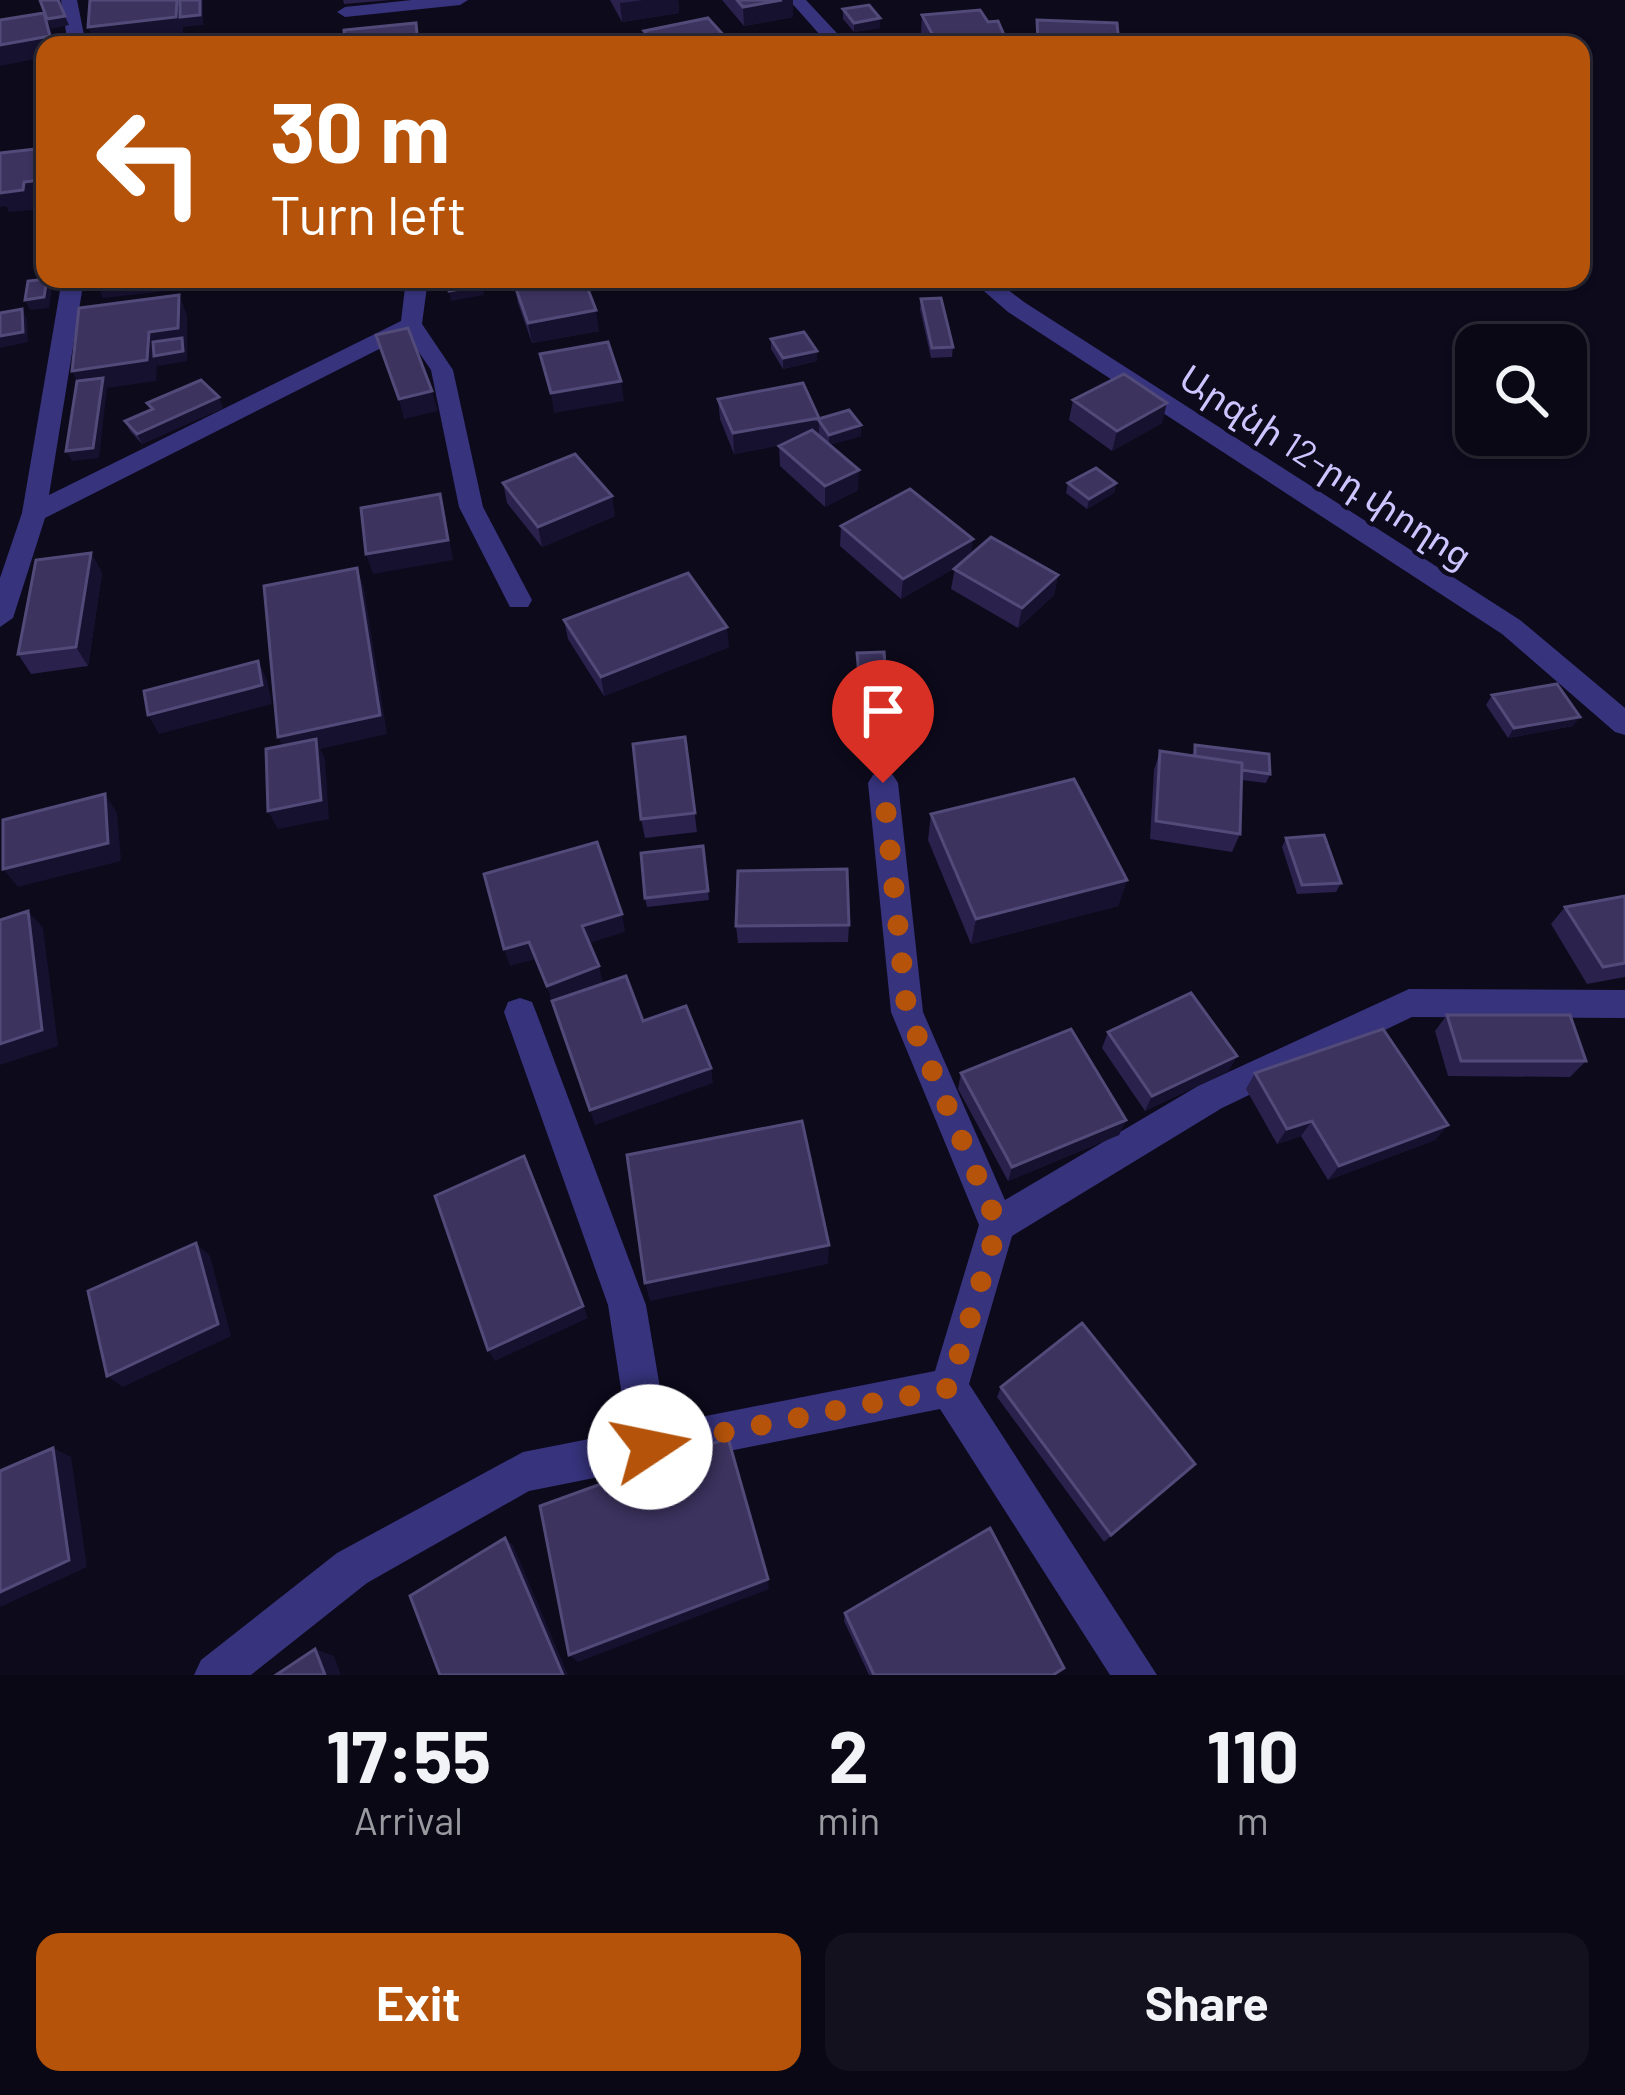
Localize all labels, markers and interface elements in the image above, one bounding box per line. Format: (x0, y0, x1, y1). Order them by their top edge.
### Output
text: 30 m (270, 79, 450, 180)
icon: left (72, 84, 228, 240)
text: Turn left (270, 181, 467, 246)
map controls (1455, 324, 1587, 456)
button: search (1455, 324, 1587, 456)
street label: Արզնի 12-րդ փողոց (1172, 354, 1481, 576)
pin (832, 660, 934, 783)
icon: arrive (850, 678, 916, 744)
position arrow (587, 1384, 713, 1510)
text: 17:55 (326, 1711, 491, 1797)
text: 2 (829, 1711, 869, 1797)
text: 110 (1206, 1711, 1299, 1797)
text: Arrival (354, 1796, 463, 1843)
text: min (817, 1796, 880, 1843)
text: m (1237, 1796, 1269, 1843)
button: Exit (36, 1933, 801, 2071)
button: Share (825, 1933, 1589, 2071)

